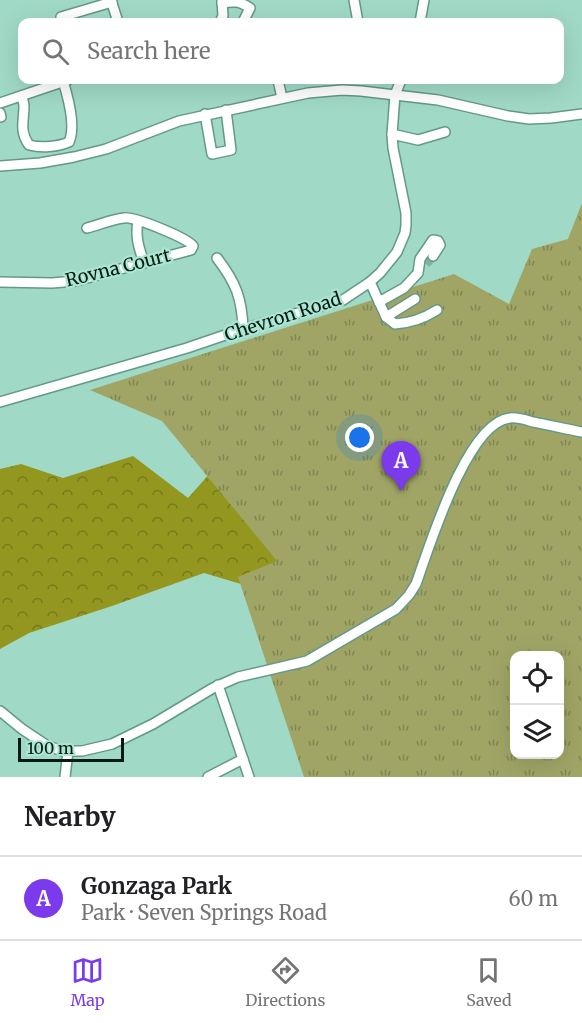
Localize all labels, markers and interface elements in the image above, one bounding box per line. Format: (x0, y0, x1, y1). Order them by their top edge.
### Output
search box (18, 18, 564, 84)
icon: search (39, 35, 72, 68)
text: Search here (87, 37, 210, 65)
street label: Rovna Court (63, 243, 173, 292)
street label: Chevron Road (222, 287, 344, 346)
your location (345, 423, 374, 452)
pin: A (382, 442, 420, 491)
map controls (510, 651, 564, 759)
button: locate (510, 651, 564, 705)
button: layers (510, 705, 564, 759)
scale bar (18, 735, 124, 762)
text: 100 m (27, 738, 74, 758)
text: Nearby (24, 800, 116, 833)
text: Gonzaga Park (81, 872, 232, 900)
text: A (36, 886, 51, 911)
text: 60 m (508, 886, 558, 911)
text: Park · Seven Springs Road (81, 900, 327, 925)
tab: Map (70, 954, 105, 1010)
tab: Directions (245, 954, 325, 1010)
tab: Saved (466, 954, 512, 1010)

